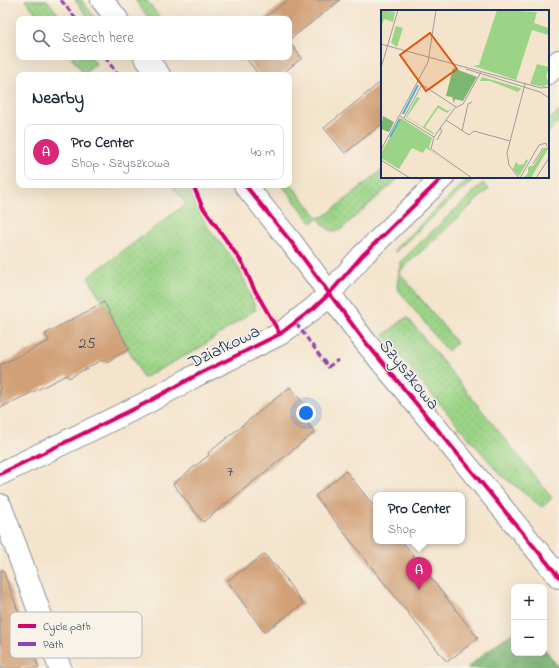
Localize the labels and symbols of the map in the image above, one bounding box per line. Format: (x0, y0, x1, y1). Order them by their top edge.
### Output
inset map (381, 10, 549, 178)
street label: Działkowa (184, 319, 265, 377)
house number: 25 (78, 332, 96, 356)
street label: Szyszkowa (372, 334, 445, 416)
your location (296, 403, 316, 423)
house number: 7 (227, 460, 234, 484)
pin: A (406, 557, 432, 590)
legend (10, 612, 142, 658)
text: Cycle path (43, 619, 91, 636)
text: Path (43, 637, 64, 653)

